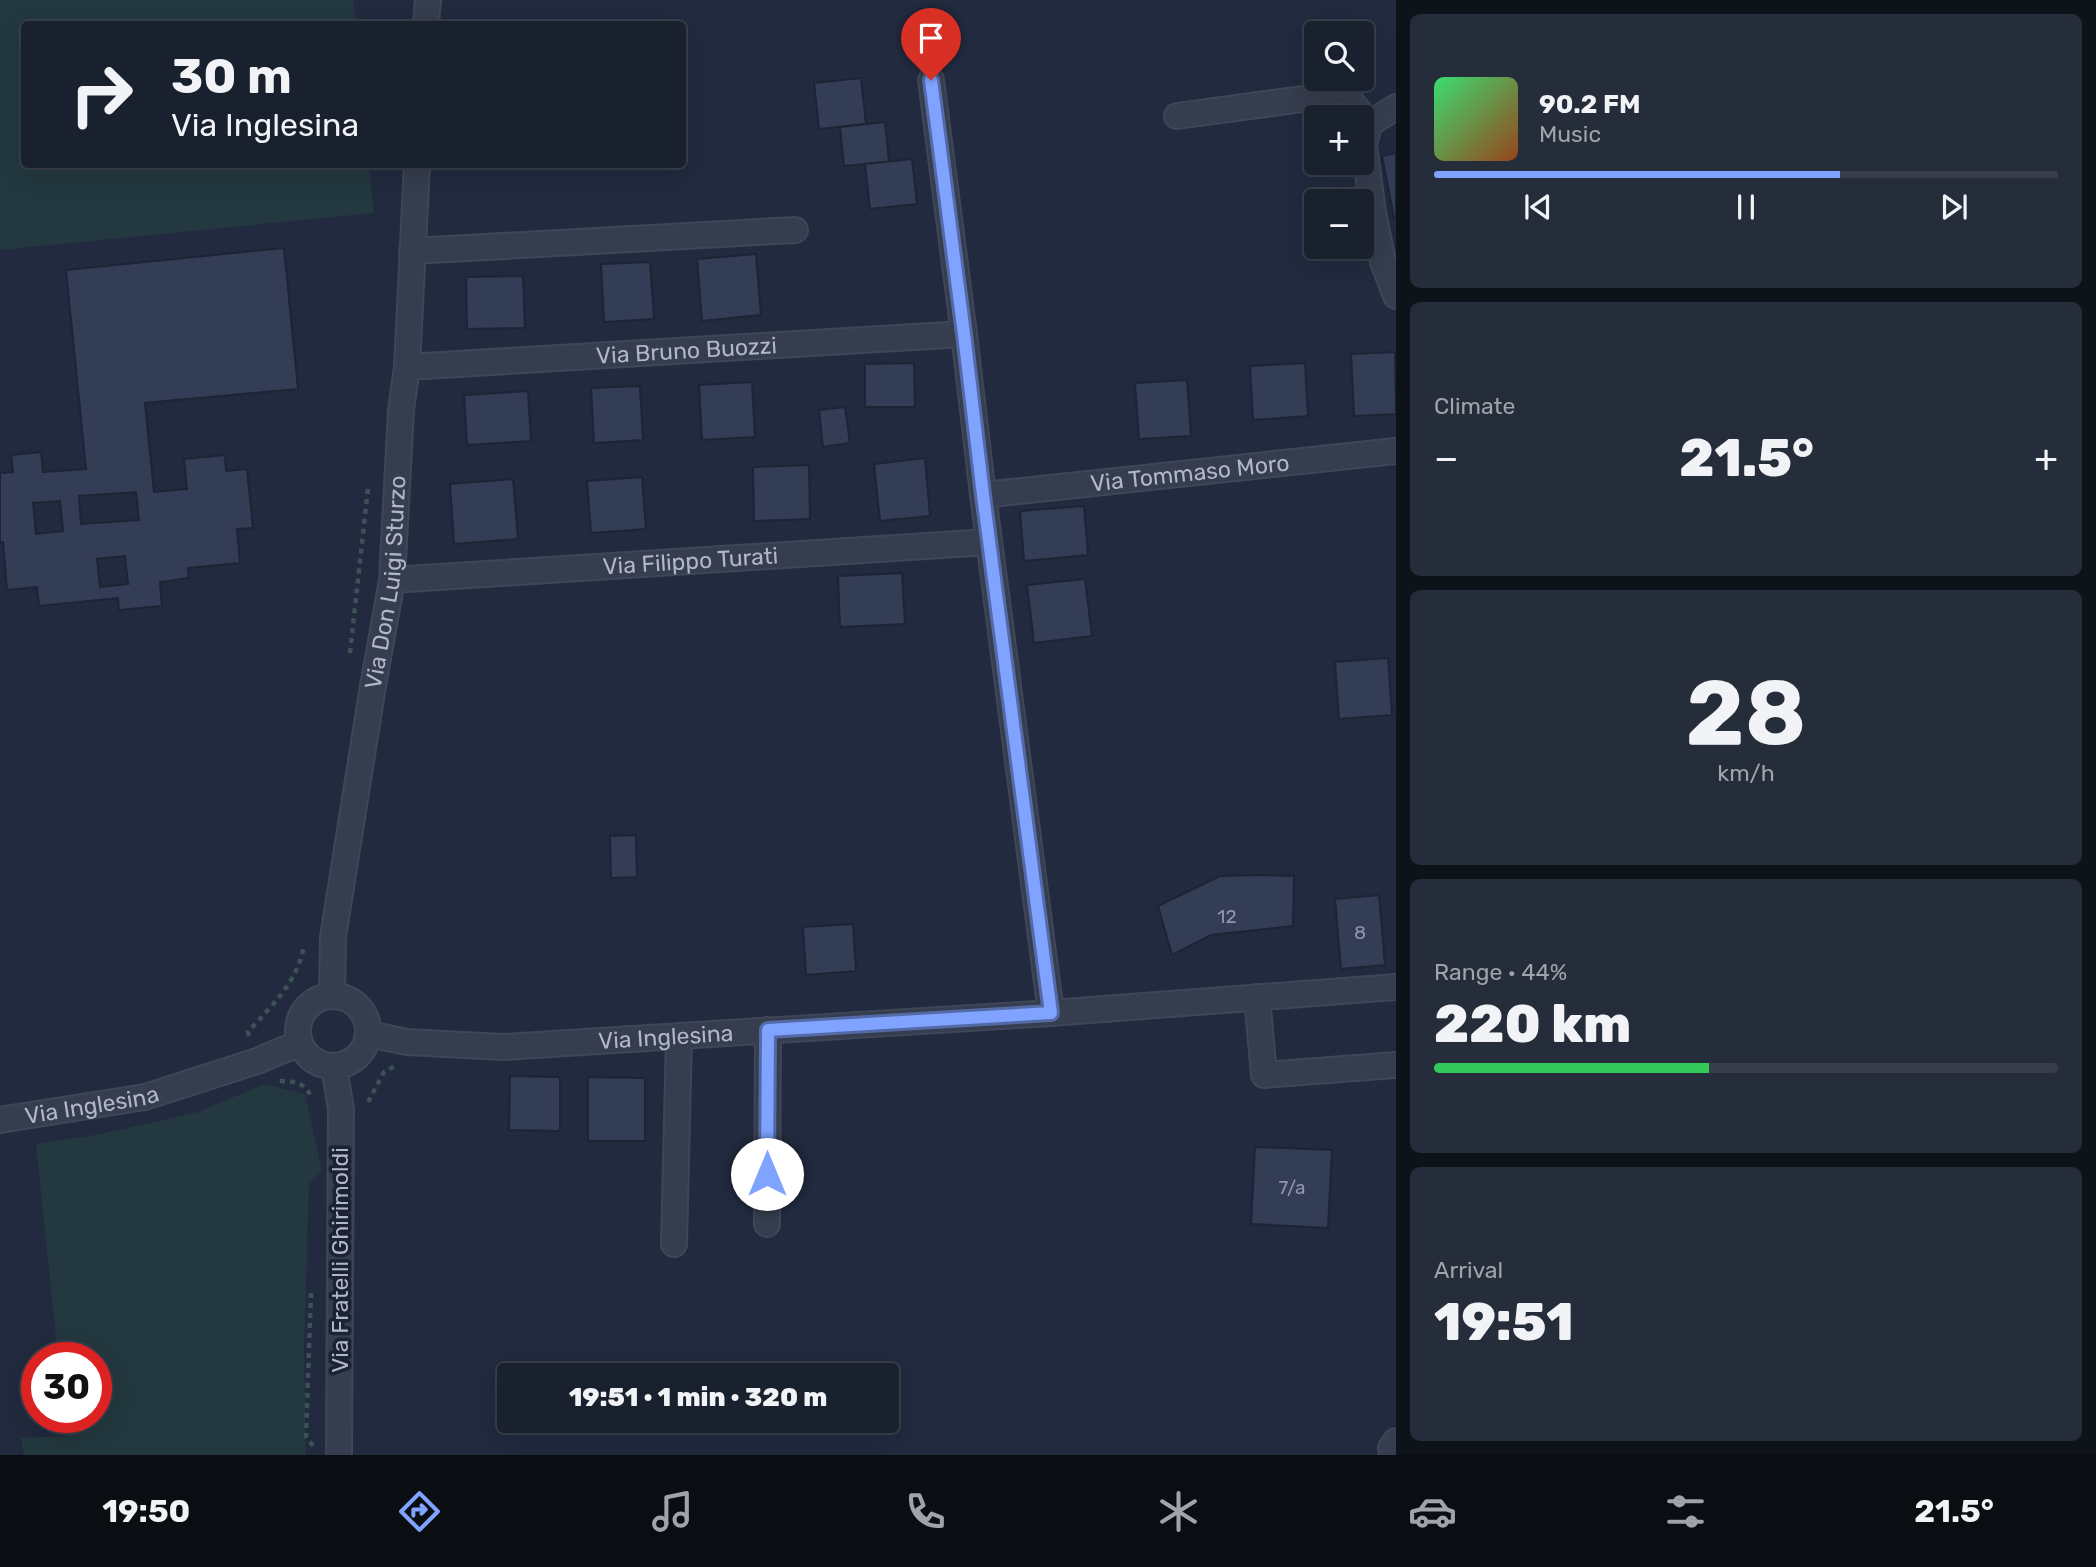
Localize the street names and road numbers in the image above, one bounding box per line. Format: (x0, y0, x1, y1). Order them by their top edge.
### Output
street label: Via Bruno Buozzi (595, 331, 778, 370)
street label: Via Tommaso Moro (1089, 448, 1291, 497)
street label: Via Don Luigi Sturzo (359, 475, 412, 691)
street label: Via Filippo Turati (602, 541, 779, 581)
street label: Via Inglesina (597, 1019, 734, 1055)
street label: Via Inglesina (23, 1079, 162, 1130)
street label: Via Fratelli Ghirimoldi (326, 1147, 354, 1373)

